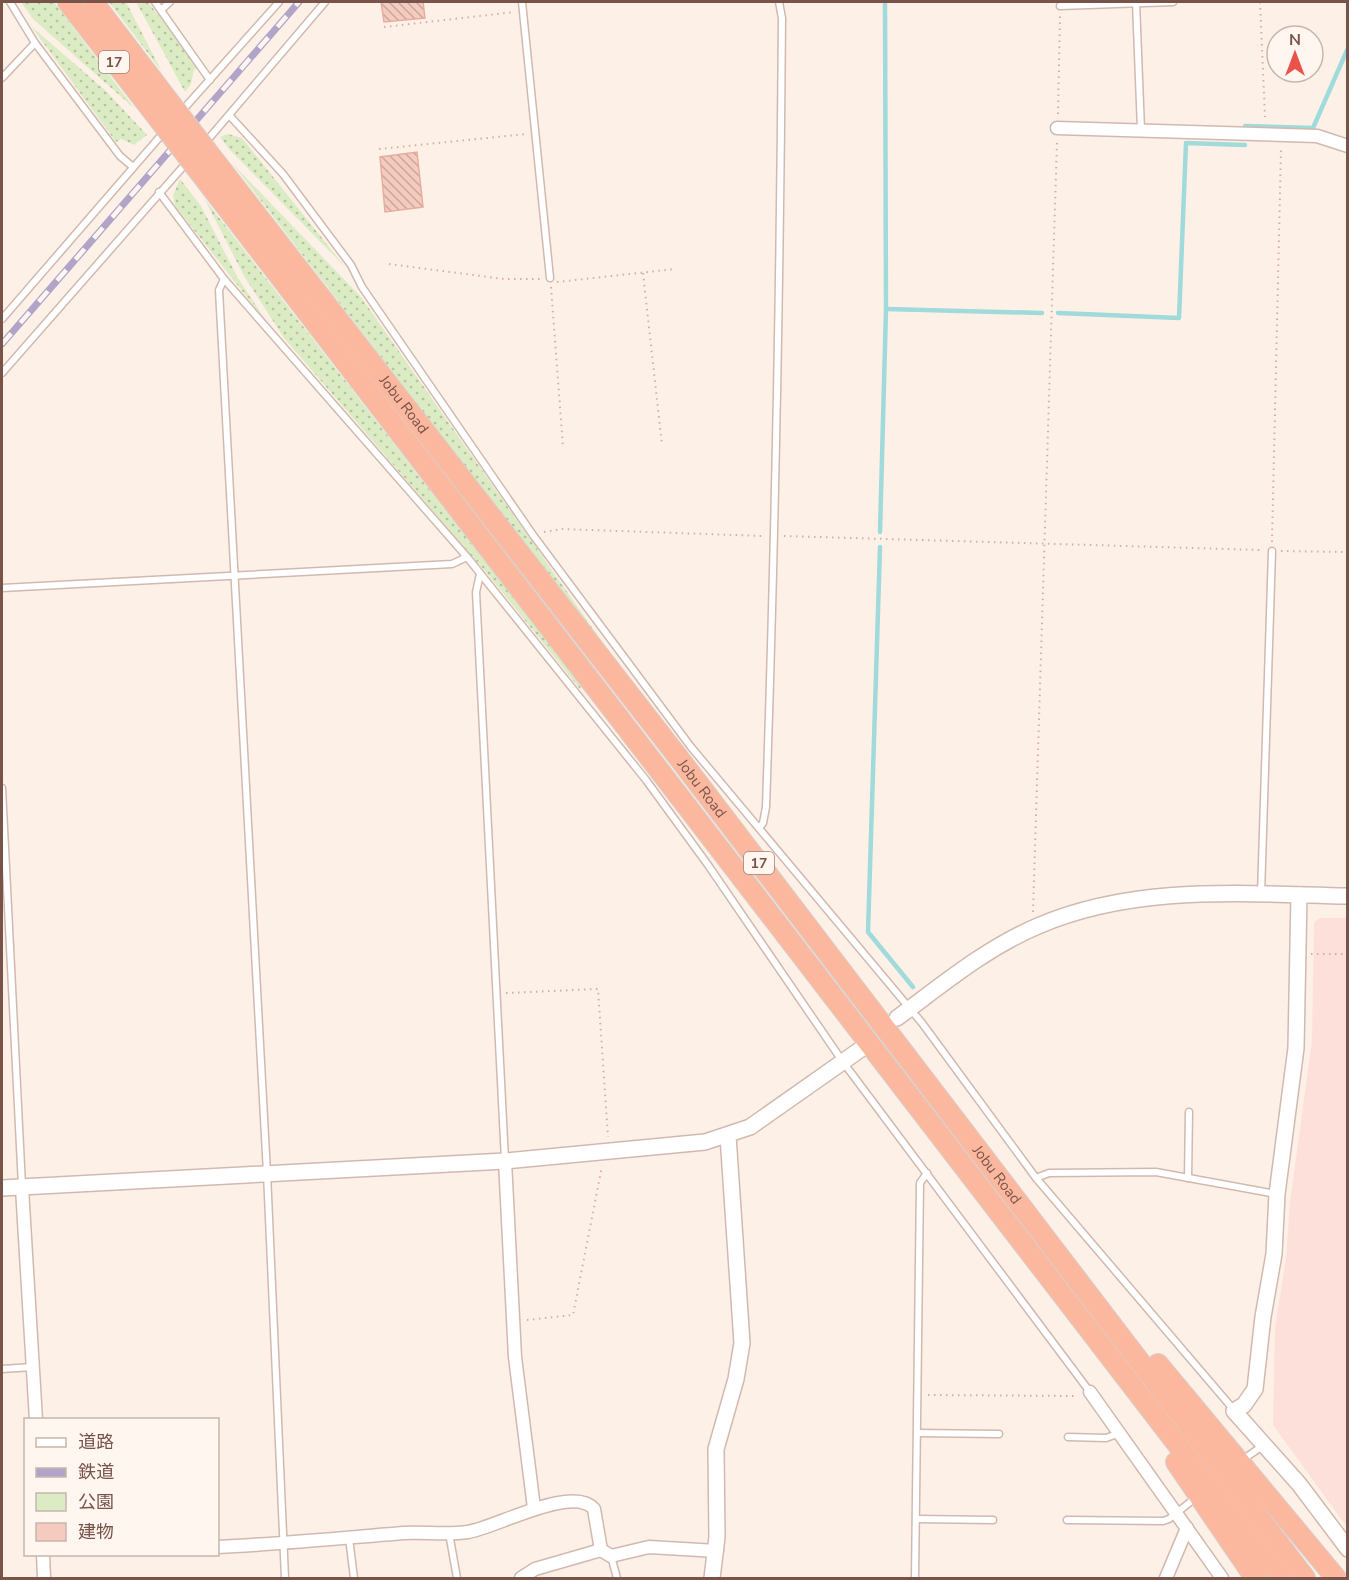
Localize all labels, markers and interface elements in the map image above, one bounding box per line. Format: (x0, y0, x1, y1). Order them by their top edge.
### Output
north arrow (1265, 24, 1325, 84)
text: N (1289, 29, 1301, 51)
road number: 17 (99, 51, 129, 73)
street label: Jobu Road (374, 370, 433, 438)
street label: Jobu Road (672, 754, 731, 822)
road number: 17 (744, 852, 774, 874)
street label: Jobu Road (967, 1140, 1026, 1208)
legend (24, 1418, 219, 1556)
text: 道路 (78, 1430, 114, 1454)
text: 鉄道 (78, 1460, 114, 1484)
text: 公園 (78, 1490, 114, 1514)
text: 建物 (78, 1520, 114, 1544)

